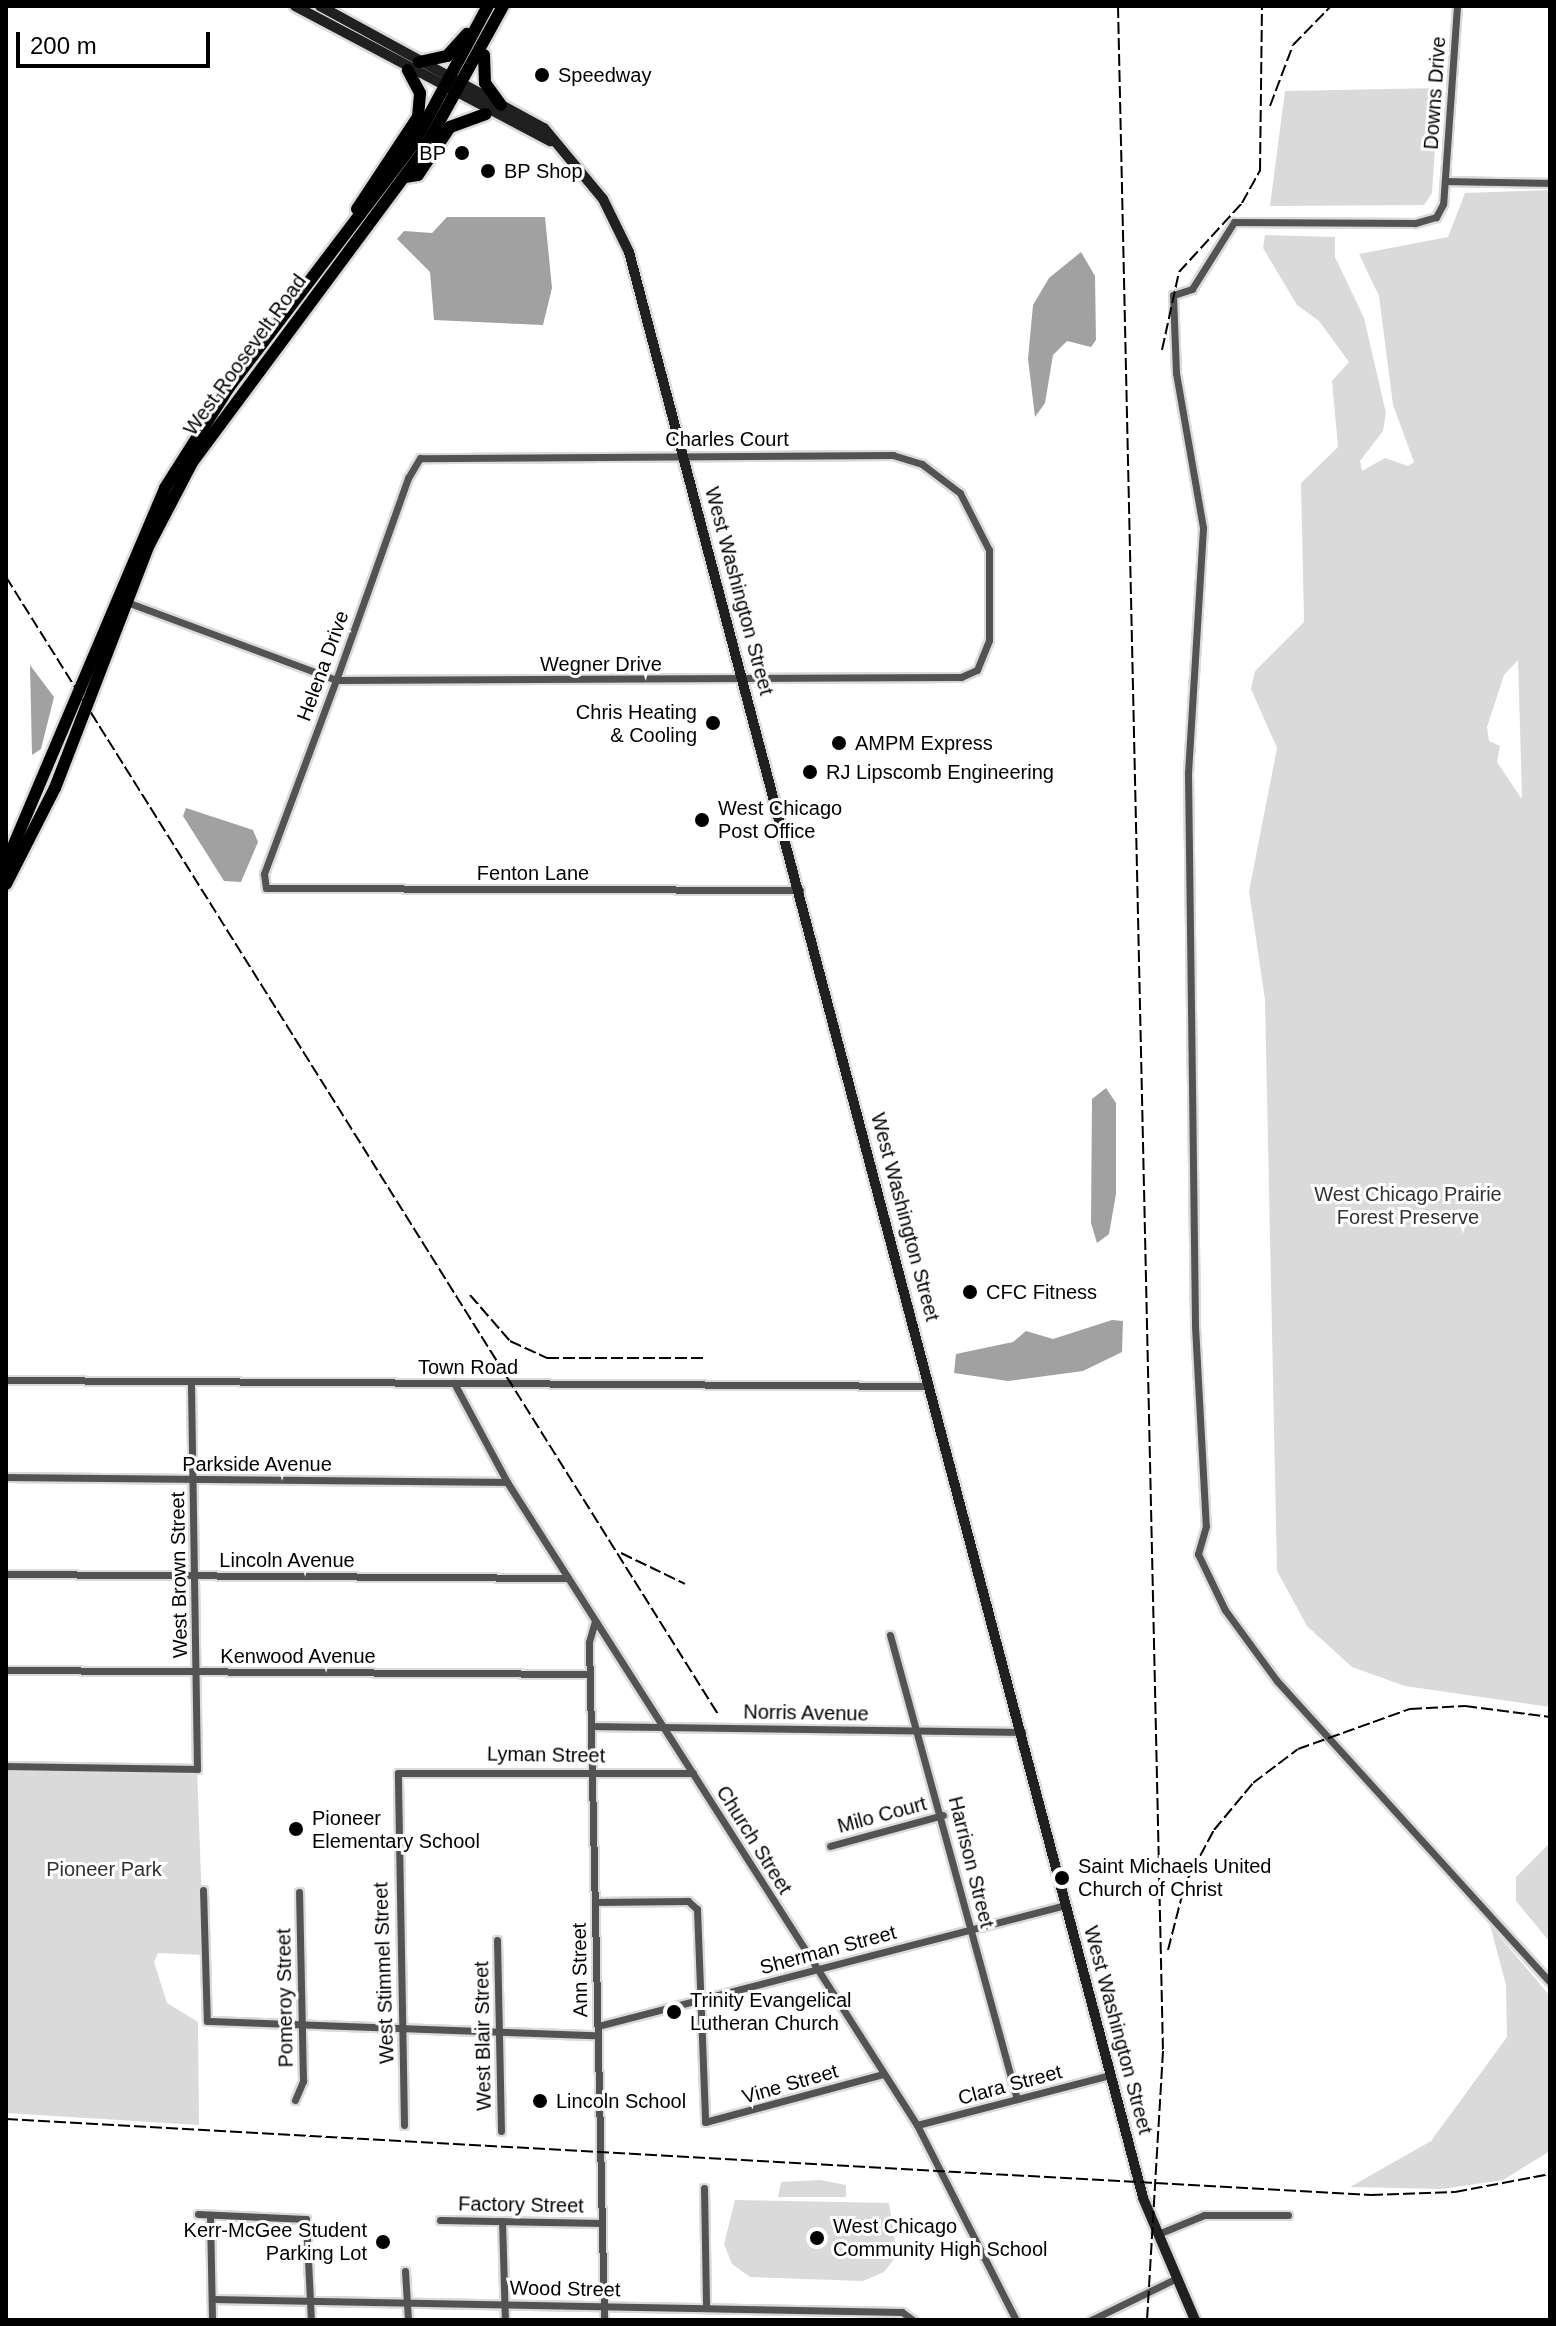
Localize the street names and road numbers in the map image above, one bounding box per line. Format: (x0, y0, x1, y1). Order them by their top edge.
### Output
street label: Downs Drive (1419, 36, 1451, 150)
street label: West Roosevelt Road (179, 270, 311, 440)
street label: Charles Court (665, 427, 789, 451)
street label: West Washington Street (700, 484, 778, 698)
street label: Helena Drive (292, 608, 354, 724)
street label: Wegner Drive (540, 652, 662, 676)
street label: Fenton Lane (477, 861, 589, 885)
street label: West Washington Street (866, 1110, 944, 1324)
street label: Town Road (418, 1355, 518, 1379)
street label: Parkside Avenue (182, 1452, 332, 1476)
street label: West Brown Street (166, 1492, 192, 1658)
street label: Lincoln Avenue (219, 1548, 355, 1572)
street label: Kenwood Avenue (220, 1644, 376, 1668)
street label: Norris Avenue (743, 1700, 869, 1726)
street label: Lyman Street (487, 1742, 605, 1768)
street label: Church Street (711, 1781, 797, 1899)
street label: Milo Court (835, 1792, 929, 1838)
street label: Harrison Street (943, 1794, 999, 1930)
street label: West Stimmel Street (369, 1882, 399, 2064)
street label: Sherman Street (757, 1920, 899, 1980)
street label: Ann Street (567, 1923, 593, 2017)
street label: West Washington Street (1079, 1923, 1157, 2137)
street label: Pomeroy Street (272, 1928, 298, 2068)
street label: West Blair Street (470, 1961, 496, 2111)
street label: Vine Street (739, 2059, 841, 2109)
street label: Clara Street (955, 2060, 1065, 2110)
street label: Factory Street (458, 2192, 584, 2218)
street label: Wood Street (509, 2276, 621, 2302)

